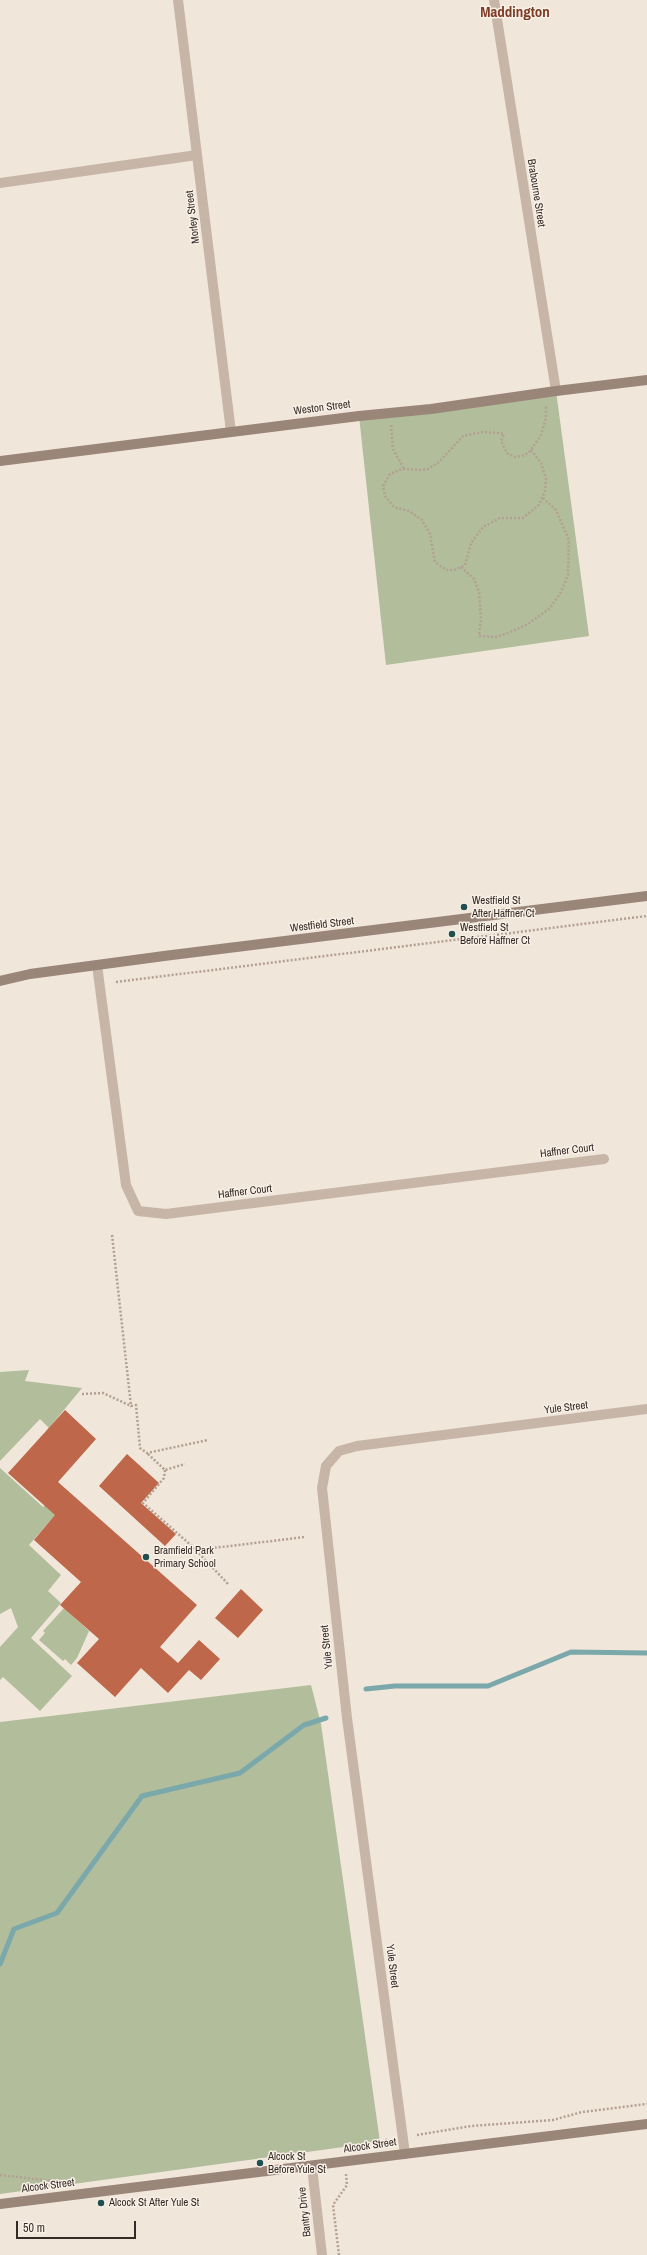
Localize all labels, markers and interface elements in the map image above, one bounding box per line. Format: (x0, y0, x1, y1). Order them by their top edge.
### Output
district label: Maddington (480, 4, 550, 22)
street label: Brabourne Street (524, 158, 548, 228)
street label: Morley Street (183, 190, 203, 244)
street label: Weston Street (293, 398, 351, 418)
place label: Westfield St After Haffner Ct (472, 894, 535, 920)
marker: Westfield St After Haffner Ct (459, 902, 469, 912)
street label: Westfield Street (289, 915, 355, 935)
place label: Westfield St Before Haffner Ct (460, 921, 530, 947)
marker: Westfield St Before Haffner Ct (447, 929, 457, 939)
street label: Haffner Court (539, 1141, 595, 1161)
street label: Haffner Court (217, 1182, 273, 1202)
street label: Yule Street (543, 1399, 589, 1417)
place label: Bramfield Park Primary School (154, 1544, 216, 1570)
marker: Bramfield Park Primary School (141, 1552, 151, 1562)
street label: Yule Street (318, 1624, 336, 1670)
street label: Yule Street (383, 1943, 401, 1989)
street label: Alcock Street (343, 2136, 397, 2156)
place label: Alcock St Before Yule St (268, 2150, 326, 2176)
marker: Alcock St Before Yule St (255, 2158, 265, 2168)
street label: Alcock Street (21, 2176, 75, 2196)
street label: Bantry Drive (296, 2186, 314, 2238)
place label: Alcock St After Yule St (109, 2196, 199, 2210)
marker: Alcock St After Yule St (96, 2198, 106, 2208)
scale bar (18, 2213, 138, 2239)
text: 50 m (23, 2220, 45, 2236)

